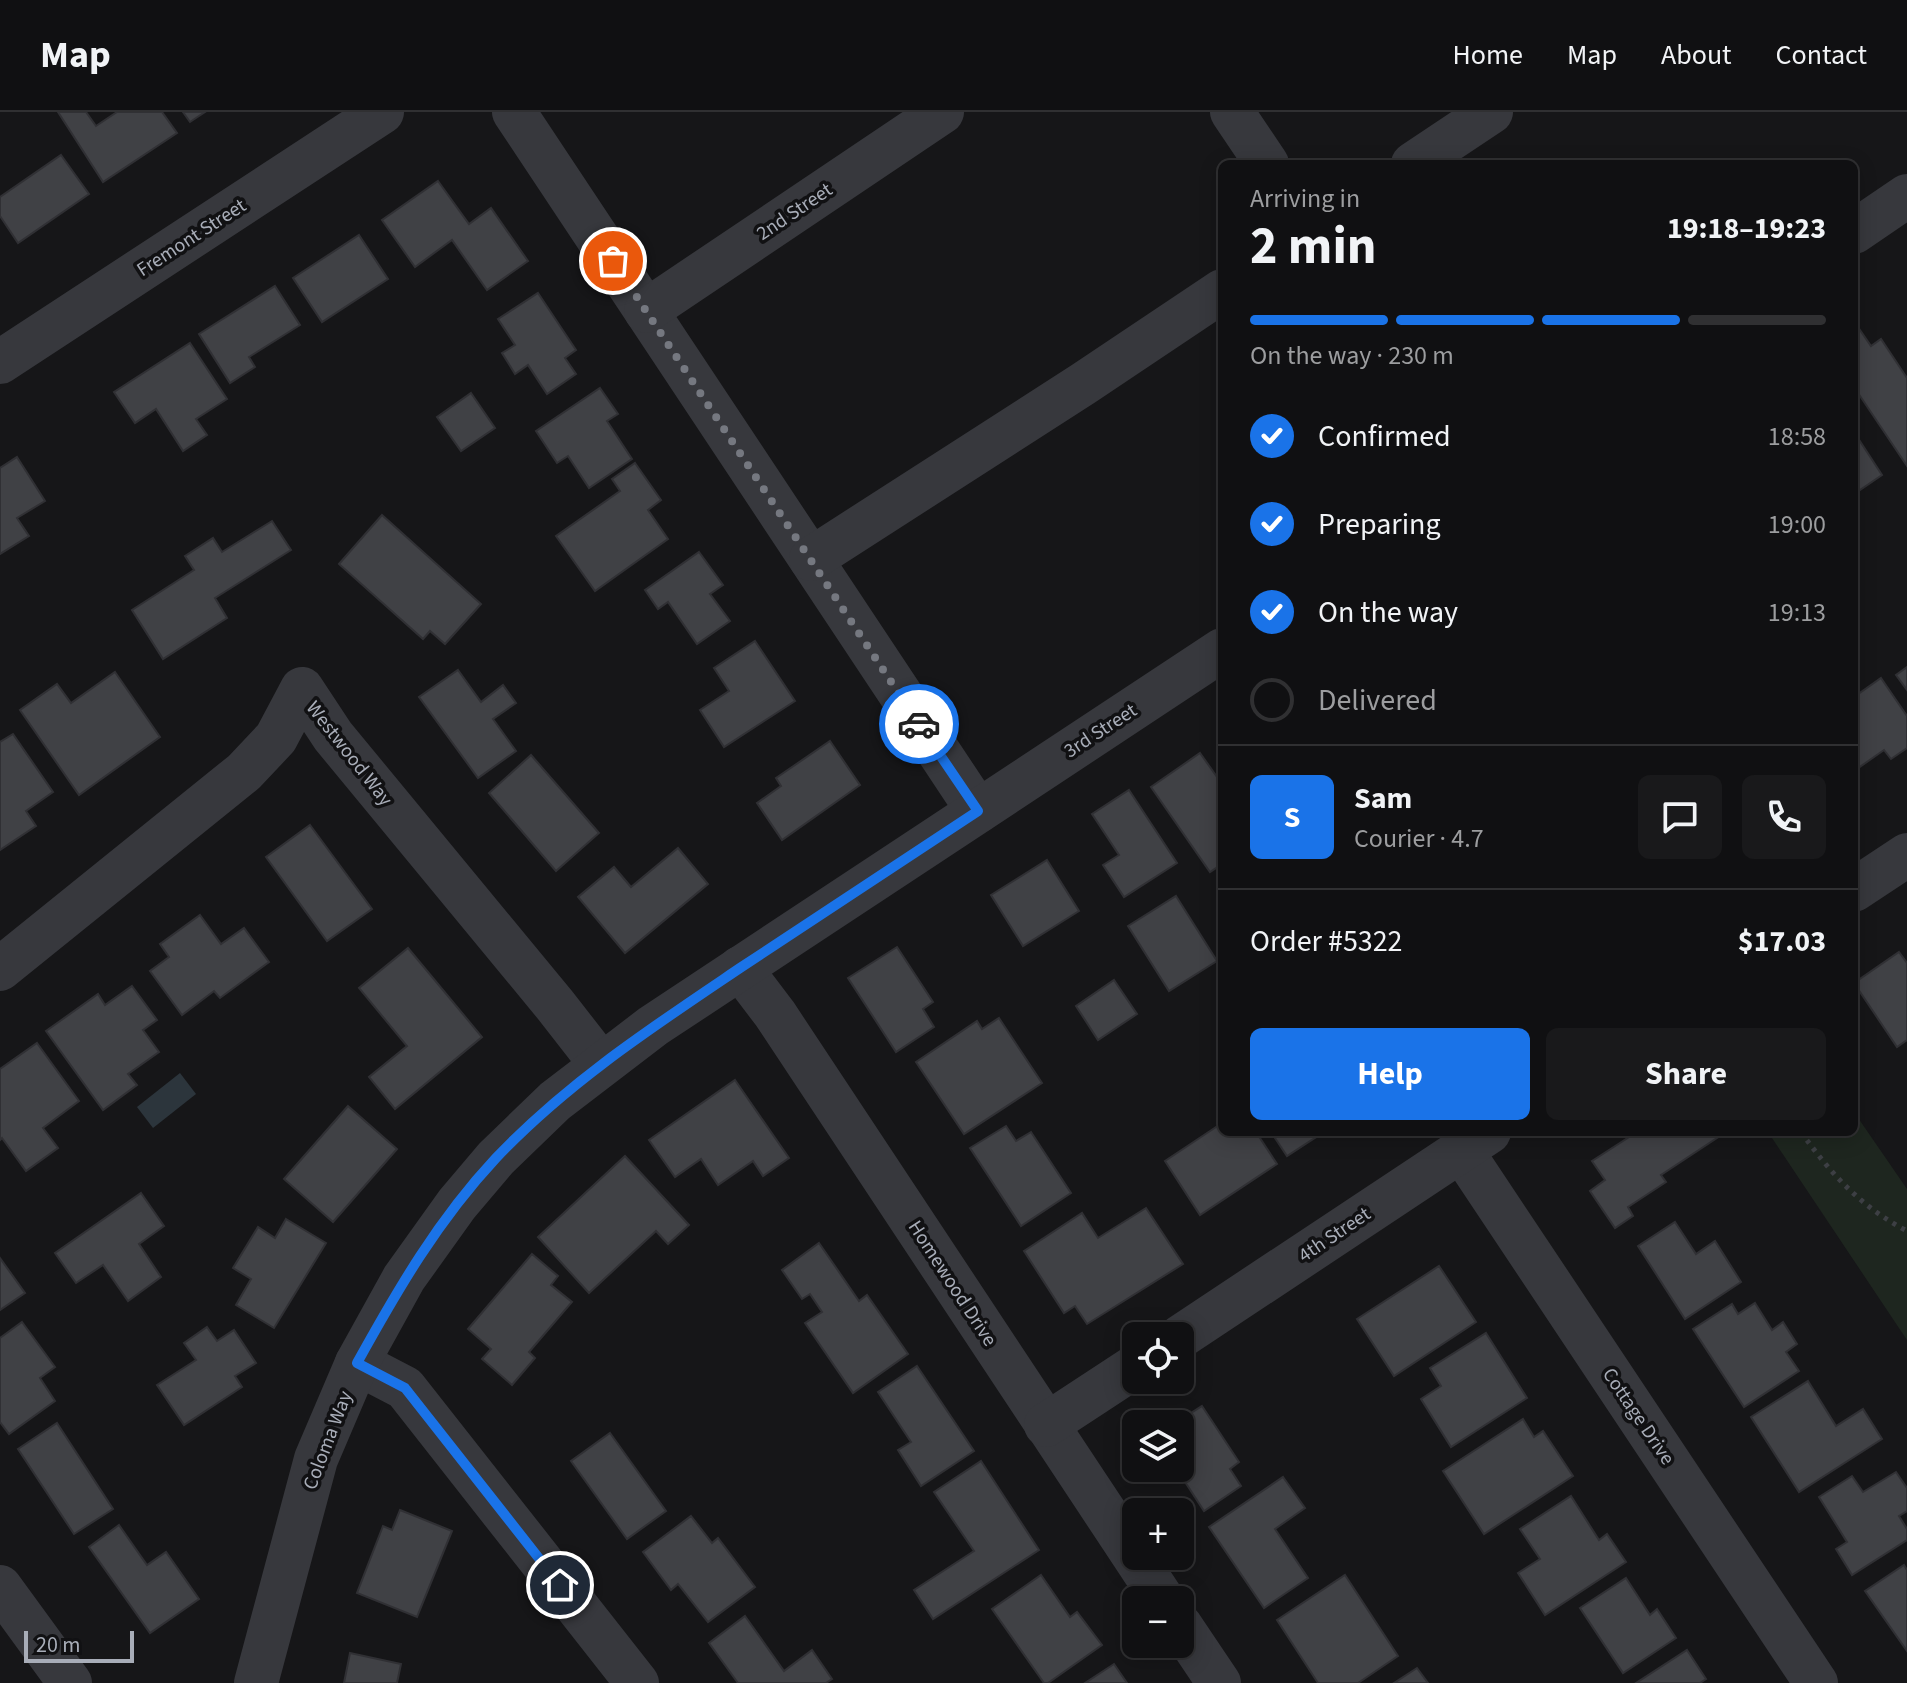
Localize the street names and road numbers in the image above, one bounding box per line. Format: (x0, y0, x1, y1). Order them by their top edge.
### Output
street label: 2nd Street (751, 176, 838, 248)
street label: Fremont Street (131, 192, 252, 284)
street label: Westwood Way (299, 695, 400, 813)
street label: 3rd Street (1059, 697, 1143, 765)
street label: 4th Street (1293, 1200, 1376, 1269)
street label: Homewood Drive (901, 1215, 1003, 1352)
street label: Cottage Drive (1595, 1362, 1681, 1471)
street label: Coloma Way (296, 1386, 360, 1494)

